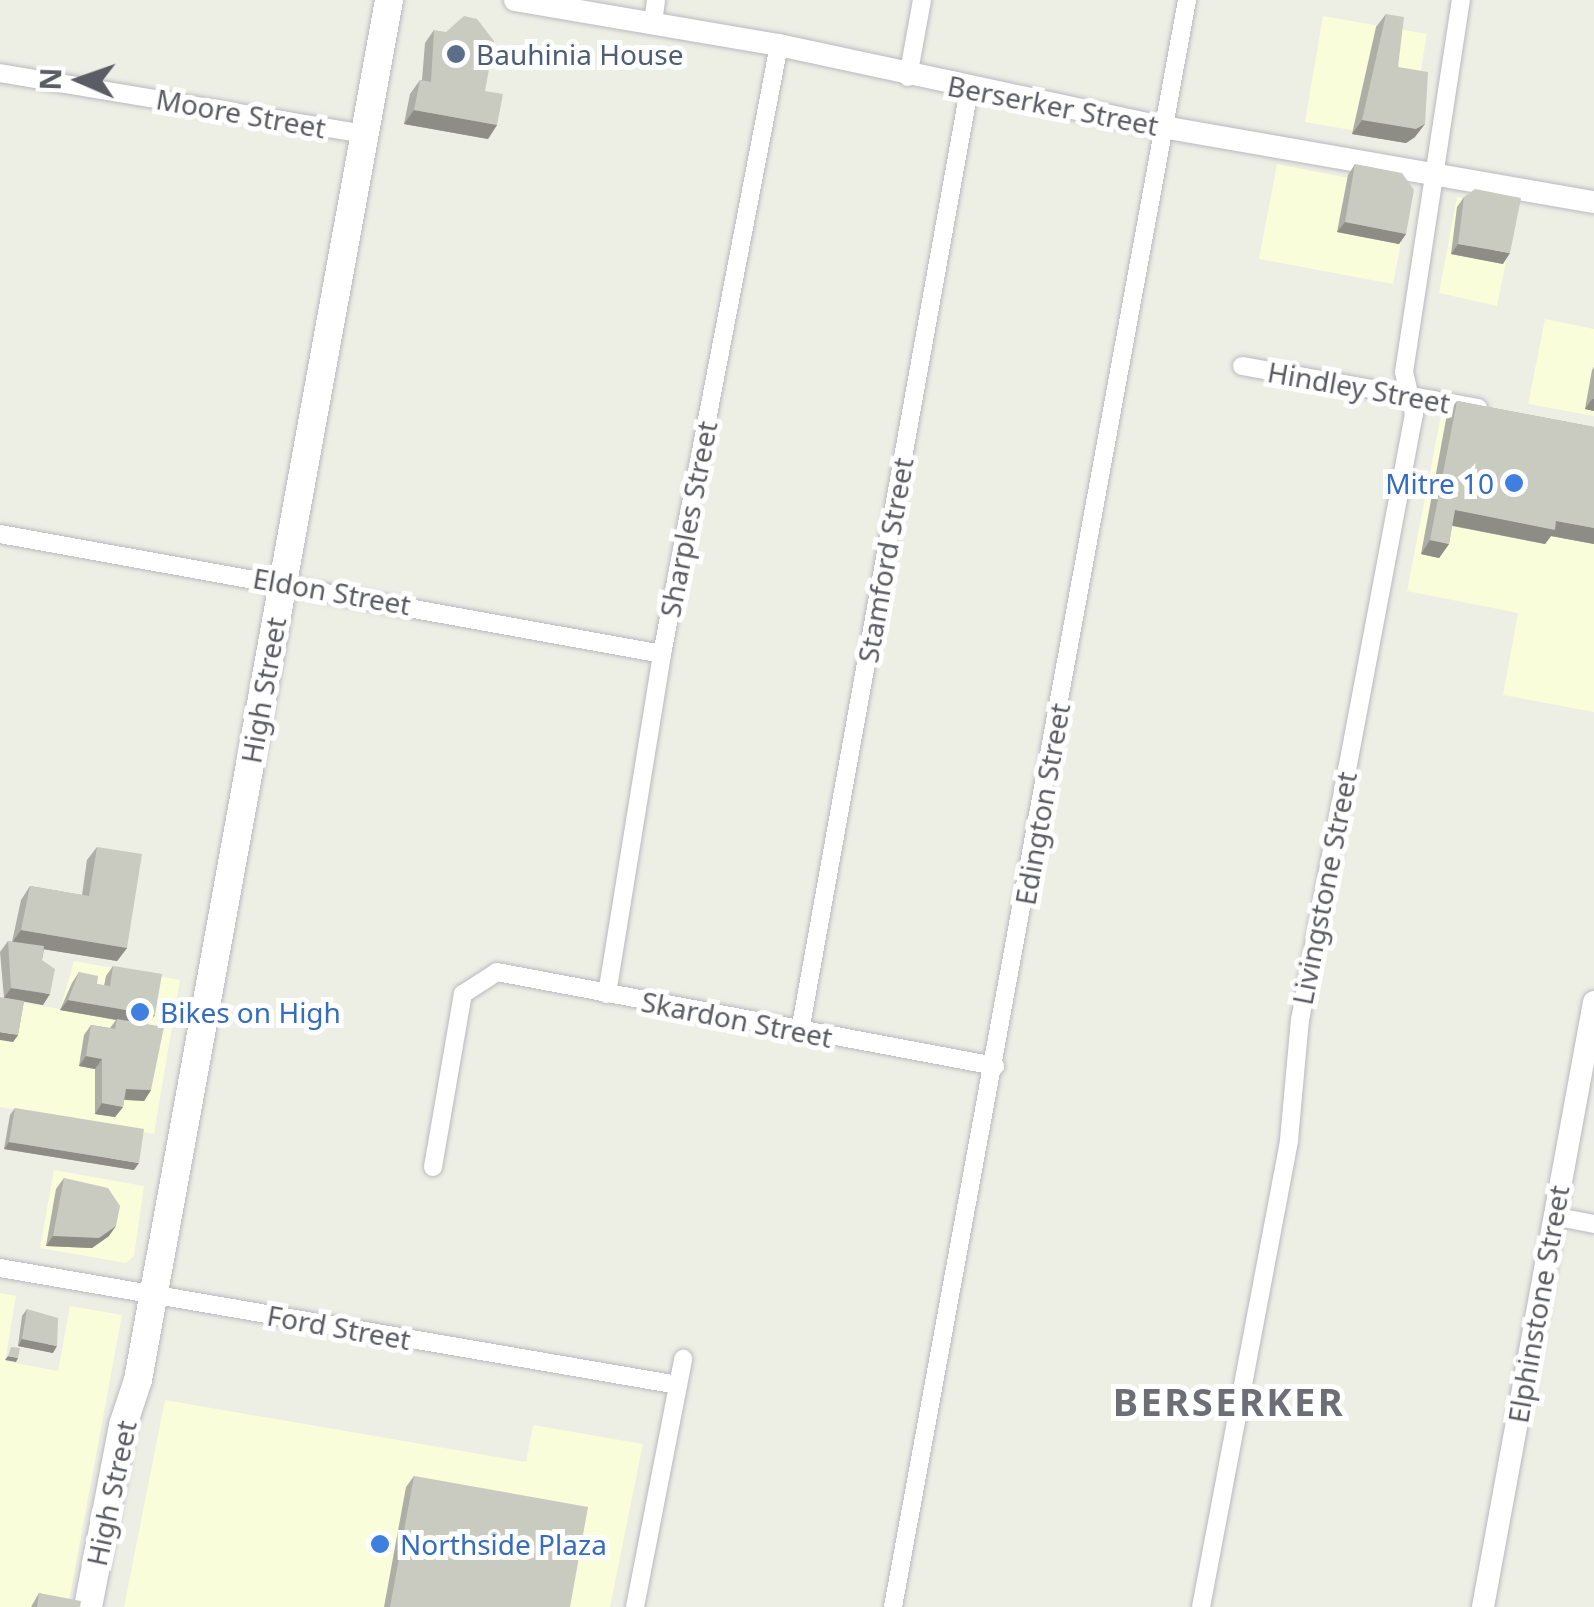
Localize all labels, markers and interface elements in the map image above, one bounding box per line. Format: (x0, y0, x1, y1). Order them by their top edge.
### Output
north arrow (30, 30, 130, 130)
place label: Bauhinia House (476, 37, 683, 71)
marker: Bauhinia House (445, 43, 467, 65)
text: N (31, 67, 69, 91)
street label: Berserker Street (945, 68, 1161, 142)
street label: Moore Street (154, 82, 328, 144)
street label: Hindley Street (1265, 354, 1453, 420)
street label: Sharples Street (653, 418, 723, 620)
street label: Stamford Street (850, 455, 920, 665)
place label: Mitre 10 (1385, 466, 1494, 500)
marker: Mitre 10 (1503, 472, 1525, 494)
street label: Eldon Street (250, 561, 414, 621)
street label: High Street (234, 614, 292, 766)
street label: Edington Street (1008, 700, 1076, 908)
street label: Livingstone Street (1285, 769, 1363, 1007)
street label: Skardon Street (639, 984, 835, 1054)
place label: Bikes on High (160, 995, 341, 1029)
marker: Bikes on High (129, 1001, 151, 1023)
street label: Elphinstone Street (1501, 1182, 1575, 1426)
street label: Ford Street (265, 1298, 413, 1356)
district label: BERSERKER (1113, 1379, 1345, 1425)
street label: High Street (79, 1417, 143, 1569)
place label: Northside Plaza (400, 1527, 607, 1561)
marker: Northside Plaza (369, 1533, 391, 1555)

